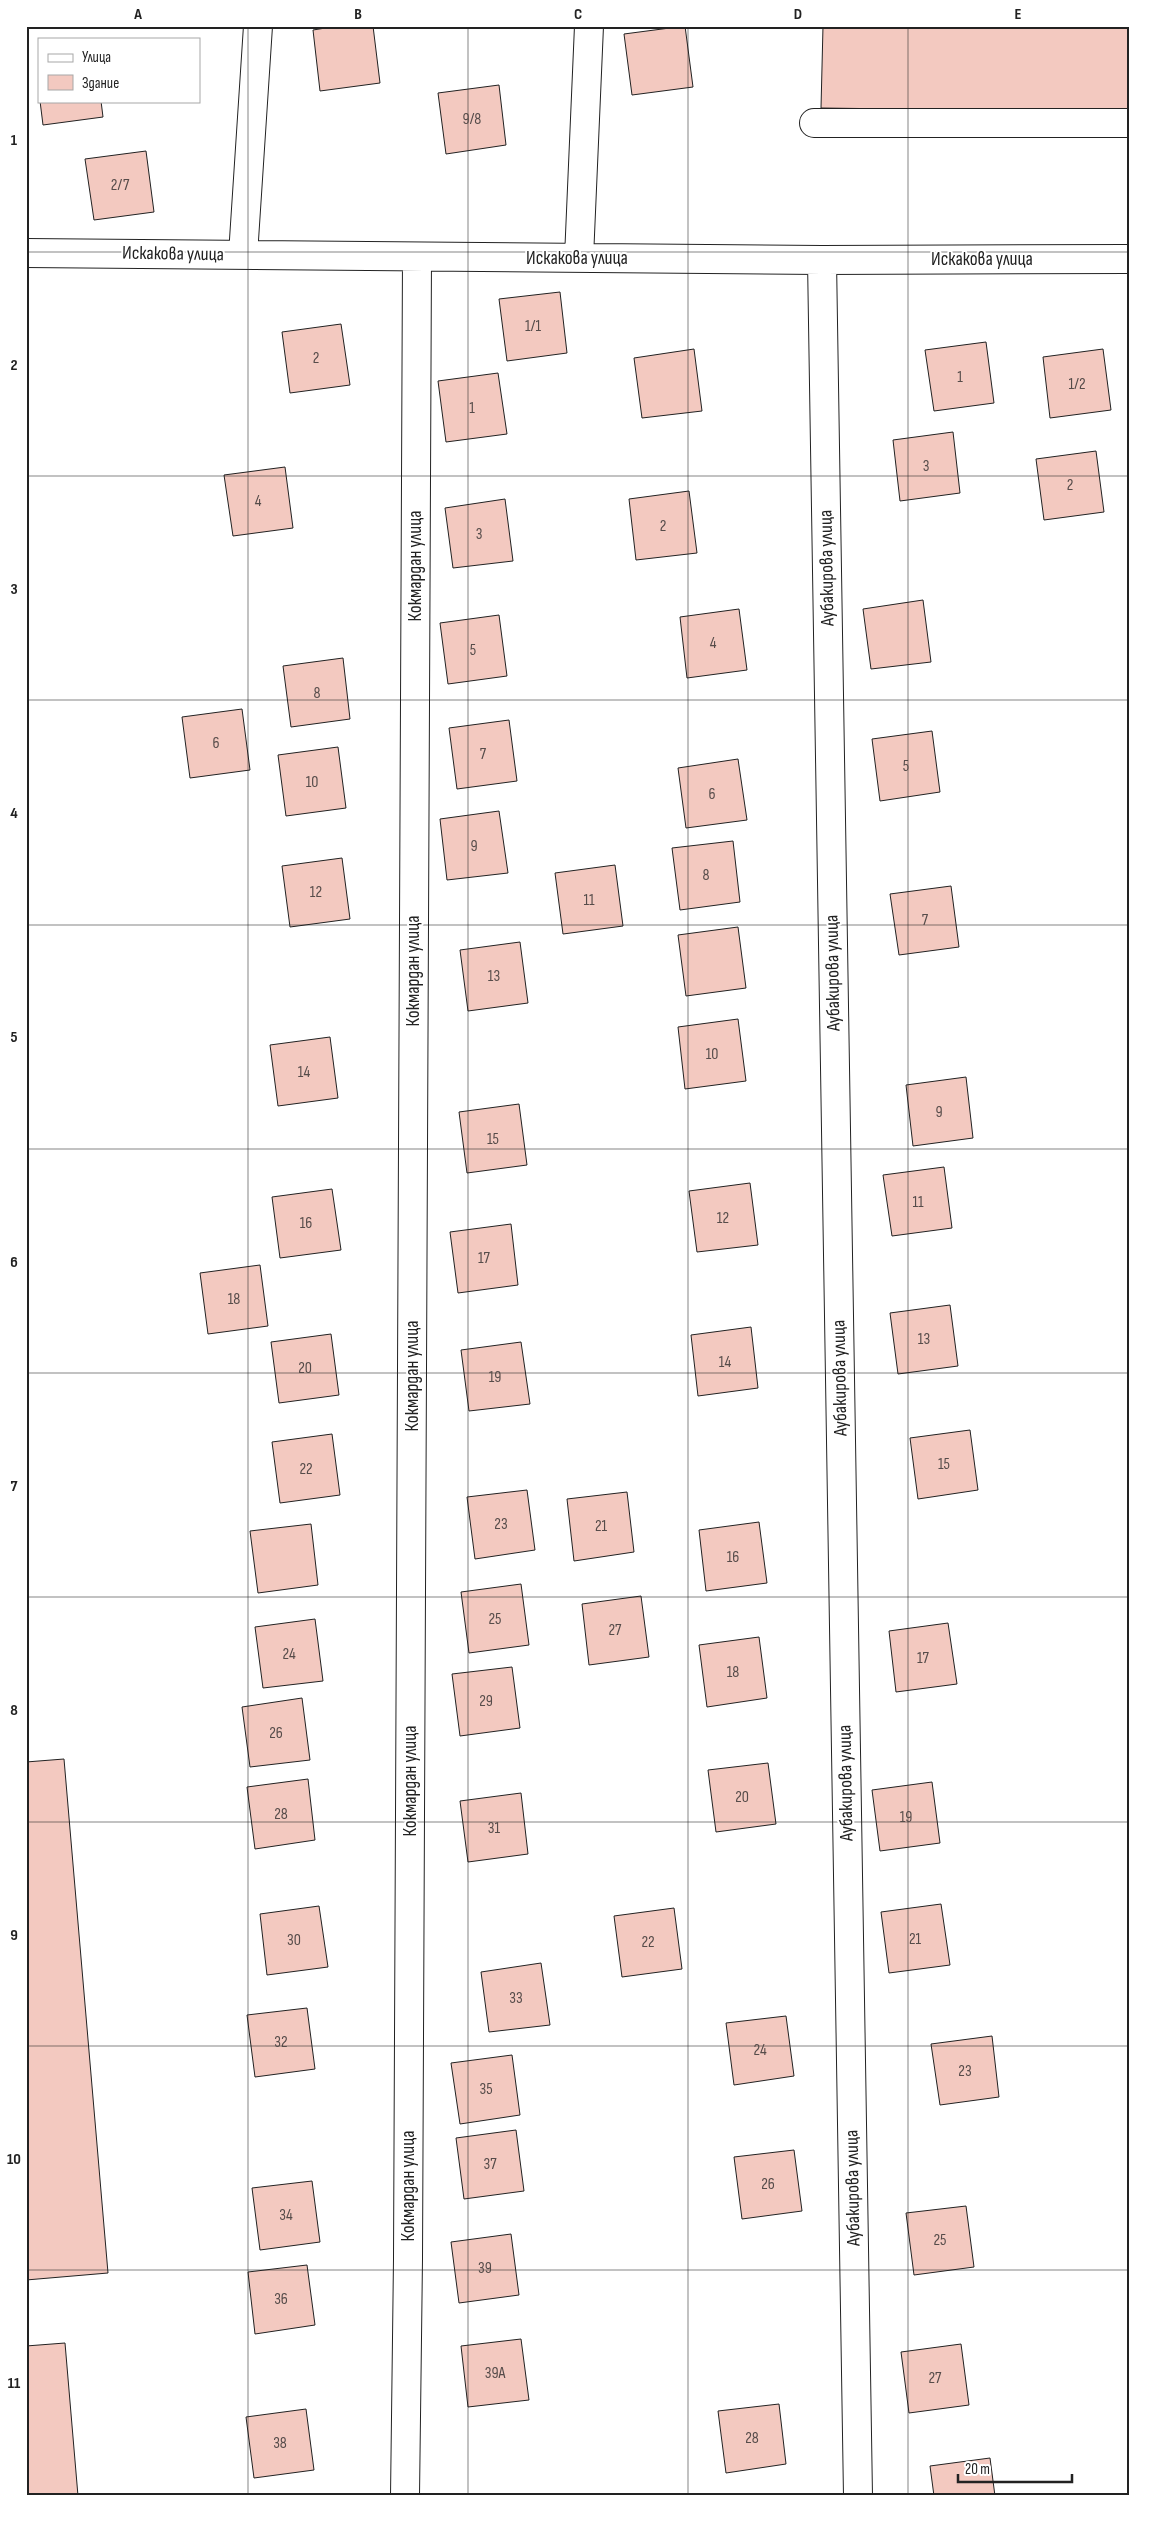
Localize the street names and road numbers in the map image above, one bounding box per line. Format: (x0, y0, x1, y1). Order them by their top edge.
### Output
street label: Искакова улица (122, 242, 224, 266)
street label: Искакова улица (526, 247, 628, 270)
street label: Искакова улица (931, 248, 1033, 271)
street label: Кокмардан улица (404, 510, 427, 622)
street label: Аубакирова улица (814, 510, 840, 627)
street label: Кокмардан улица (402, 915, 425, 1027)
street label: Аубакирова улица (820, 915, 846, 1032)
street label: Кокмардан улица (401, 1320, 424, 1432)
street label: Аубакирова улица (827, 1320, 853, 1437)
street label: Кокмардан улица (399, 1725, 422, 1837)
street label: Аубакирова улица (833, 1725, 859, 1842)
street label: Кокмардан улица (397, 2130, 420, 2242)
street label: Аубакирова улица (840, 2130, 866, 2247)

